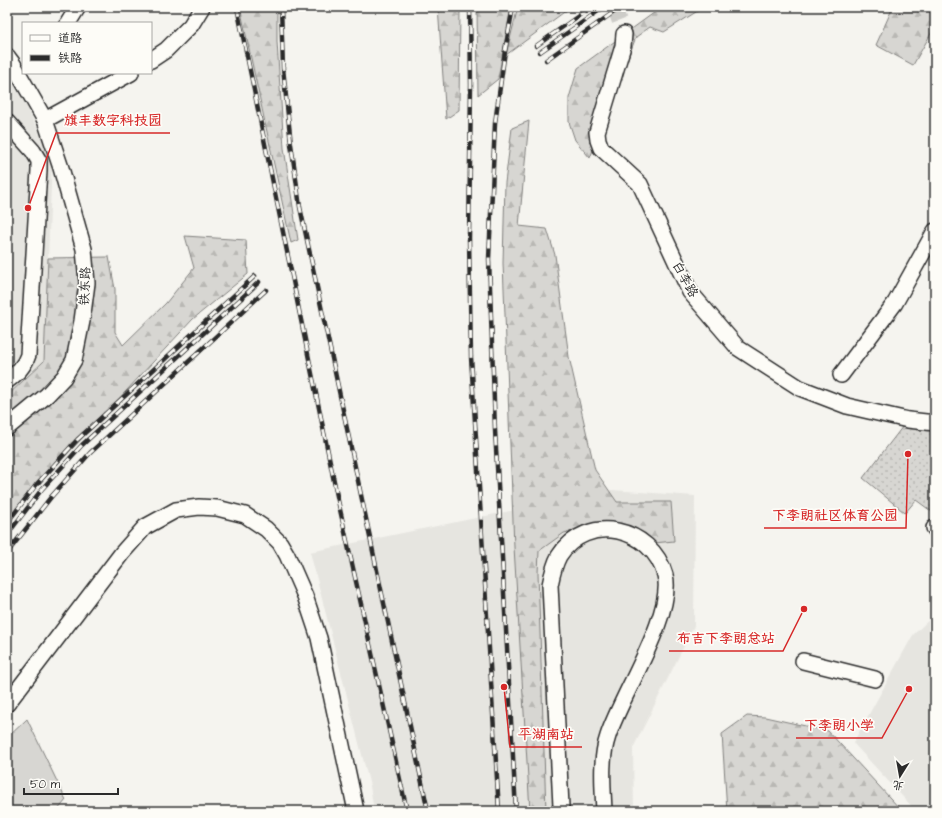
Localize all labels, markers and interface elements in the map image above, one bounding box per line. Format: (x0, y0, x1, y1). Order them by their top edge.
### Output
legend (22, 22, 152, 74)
text: 道路 (58, 30, 82, 47)
text: 铁路 (58, 50, 82, 67)
callout: 旗丰数字科技园 (56, 107, 170, 133)
text: 旗丰数字科技园 (64, 111, 162, 131)
street label: 白李路 (668, 258, 702, 301)
street label: 铁东路 (75, 266, 95, 306)
callout: 下李朗社区体育公园 (764, 502, 906, 528)
text: 下李朗社区体育公园 (772, 506, 898, 526)
callout: 布吉下李朗总站 (669, 625, 783, 651)
text: 布吉下李朗总站 (677, 629, 775, 649)
callout: 下李朗小学 (796, 712, 882, 738)
text: 下李朗小学 (804, 716, 874, 736)
callout: 平湖南站 (510, 721, 582, 747)
text: 平湖南站 (518, 725, 574, 745)
north arrow (880, 756, 920, 796)
scale bar (24, 770, 118, 796)
text: 50 m (30, 776, 61, 793)
text: 北 (891, 777, 905, 794)

